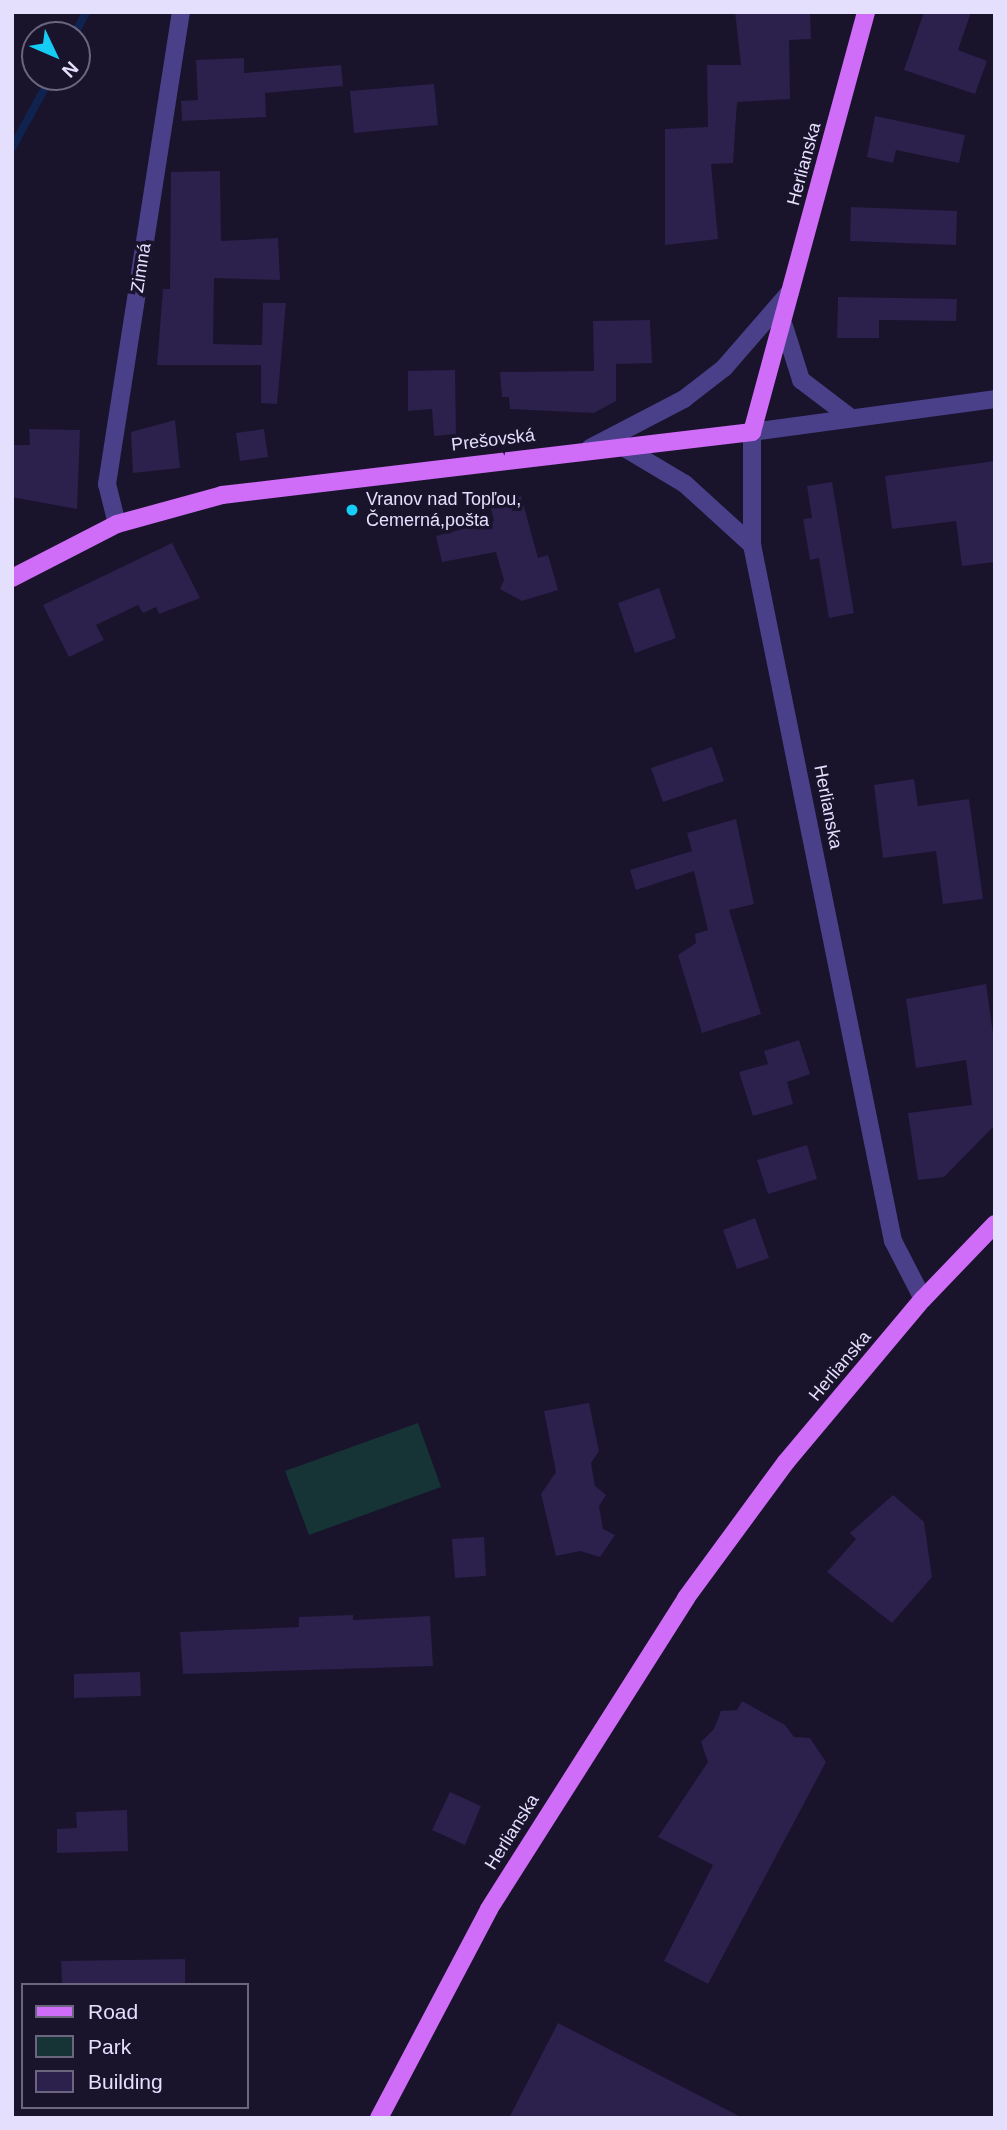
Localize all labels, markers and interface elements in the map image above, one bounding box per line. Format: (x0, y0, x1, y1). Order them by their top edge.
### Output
north arrow (21, 21, 91, 91)
text: N (58, 57, 82, 82)
street label: Herlianska (783, 120, 825, 208)
street label: Zimná (126, 242, 156, 294)
street label: Prešovská (450, 424, 536, 456)
place label: Vranov nad Topľou, Čemerná,pošta (366, 489, 522, 532)
marker: Vranov nad Topľou, Čemerná,pošta (344, 502, 360, 518)
street label: Herlianska (809, 763, 847, 851)
street label: Herlianska (804, 1326, 876, 1406)
street label: Herlianska (480, 1790, 544, 1874)
legend (21, 1983, 248, 2109)
text: Road (88, 2000, 138, 2023)
text: Park (88, 2035, 131, 2058)
text: Building (88, 2070, 163, 2093)

